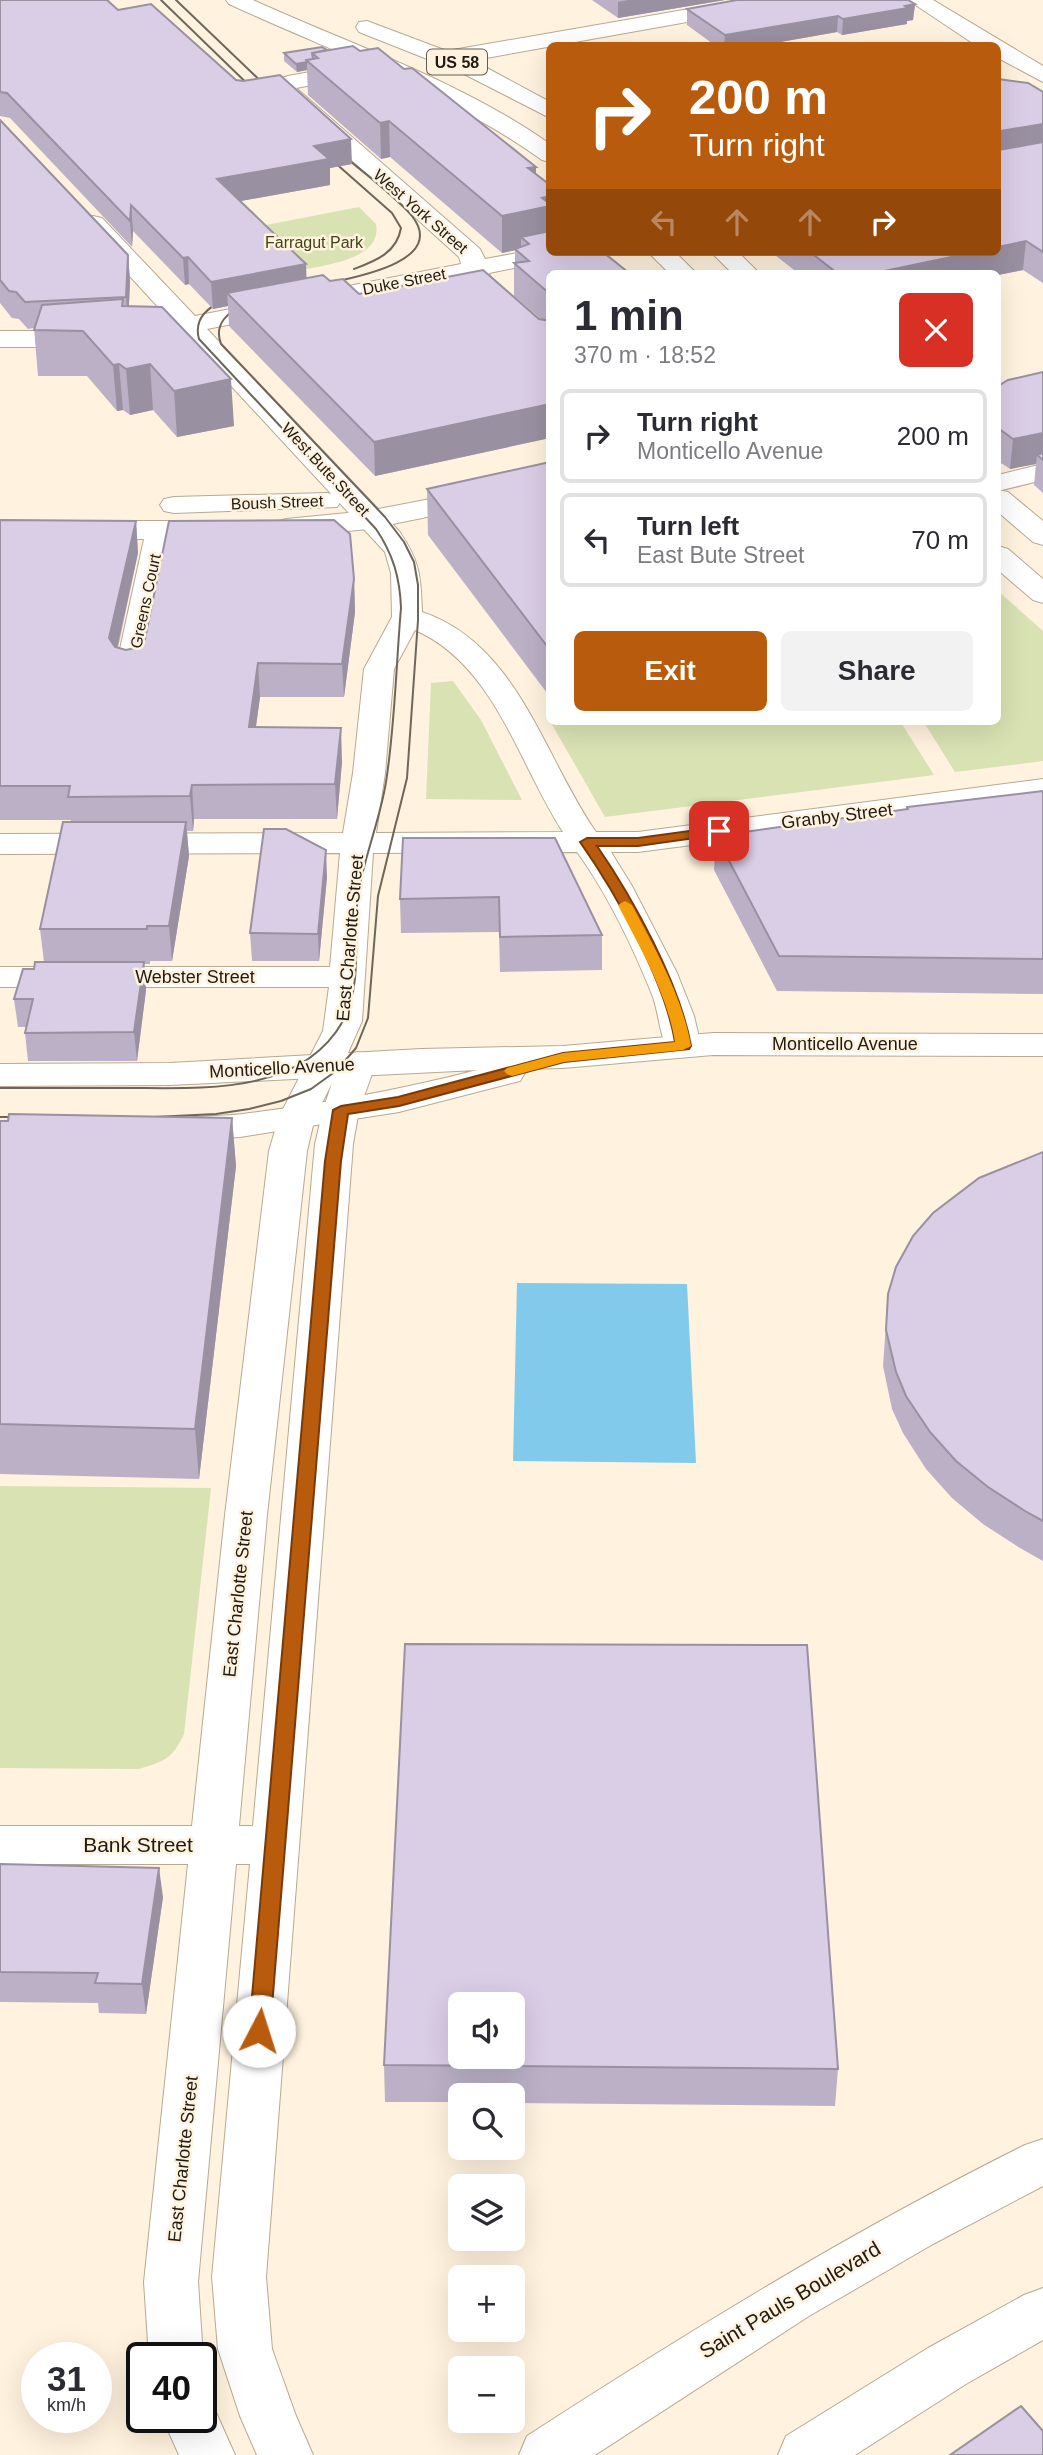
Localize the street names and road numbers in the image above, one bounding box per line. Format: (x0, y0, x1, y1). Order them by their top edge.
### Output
road number: US 58 (427, 50, 487, 74)
street label: West York Street (370, 166, 472, 257)
street label: Duke Street (361, 265, 448, 298)
street label: West Bute Street (278, 419, 373, 520)
street label: Boush Street (230, 492, 324, 513)
street label: Greens Court (127, 552, 164, 650)
street label: Granby Street (780, 799, 894, 833)
street label: East Charlotte Street (333, 854, 367, 1022)
street label: Webster Street (135, 967, 255, 987)
street label: Monticello Avenue (772, 1034, 918, 1054)
street label: Monticello Avenue (209, 1054, 355, 1082)
street label: East Charlotte Street (219, 1510, 257, 1678)
street label: Bank Street (83, 1833, 193, 1856)
street label: East Charlotte Street (164, 2075, 202, 2243)
street label: Saint Pauls Boulevard (695, 2237, 884, 2363)

